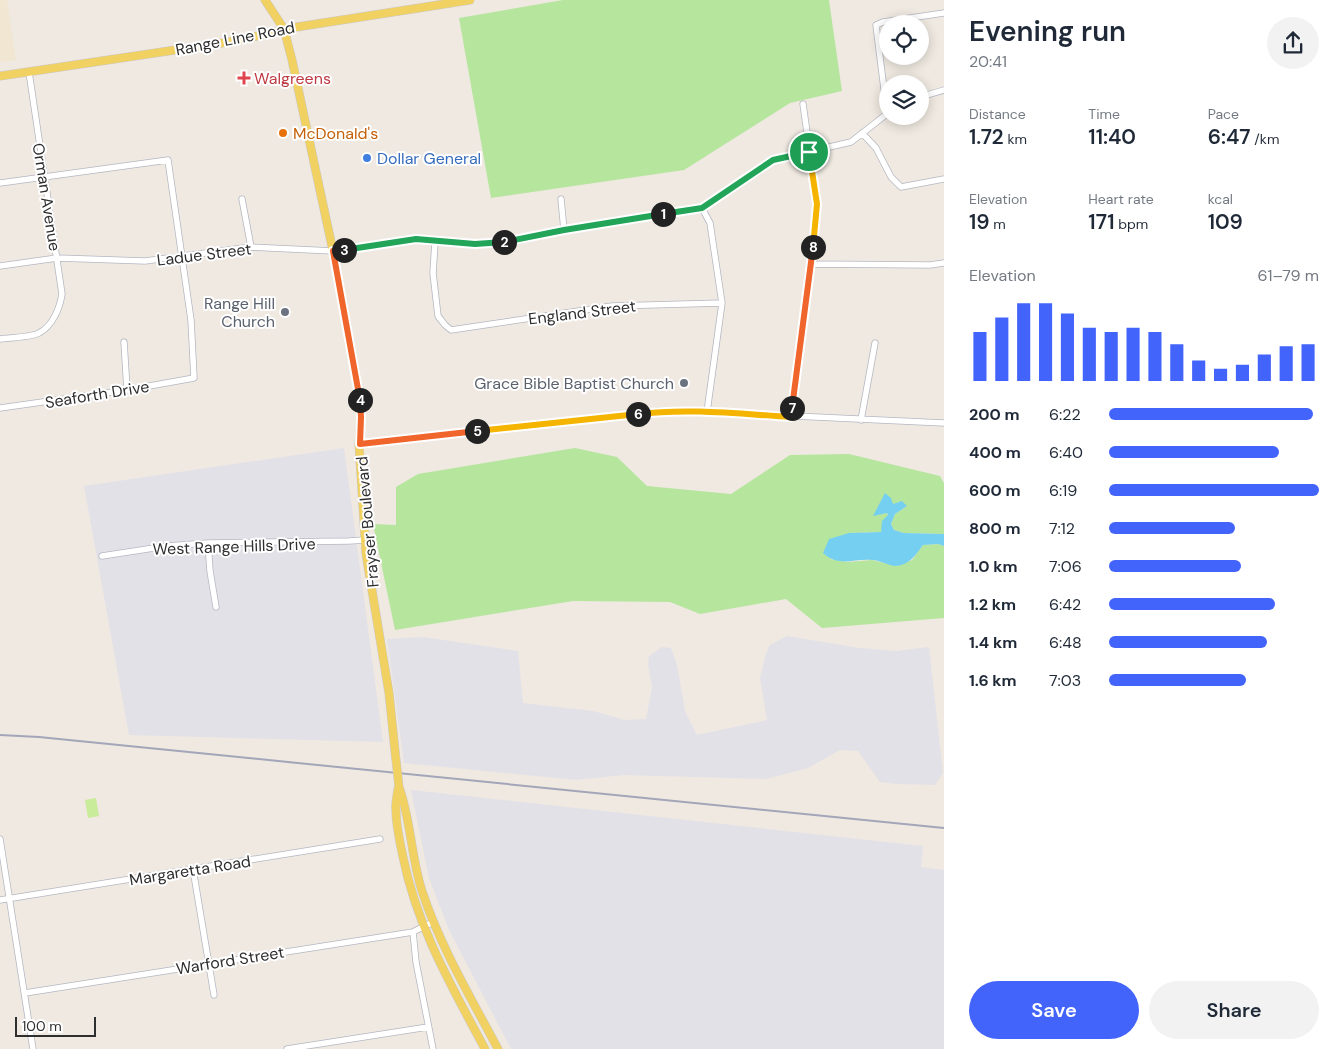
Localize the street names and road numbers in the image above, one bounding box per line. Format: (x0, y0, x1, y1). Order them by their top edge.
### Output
street label: Range Line Road (174, 17, 297, 60)
street label: Orman Avenue (28, 142, 65, 253)
street label: Ladue Street (156, 238, 253, 271)
street label: England Street (527, 295, 637, 330)
street label: Seaforth Drive (43, 376, 151, 413)
street label: Frayser Boulevard (351, 455, 384, 588)
street label: West Range Hills Drive (152, 533, 316, 560)
street label: Margaretta Road (128, 851, 252, 890)
street label: Warford Street (175, 942, 286, 979)

